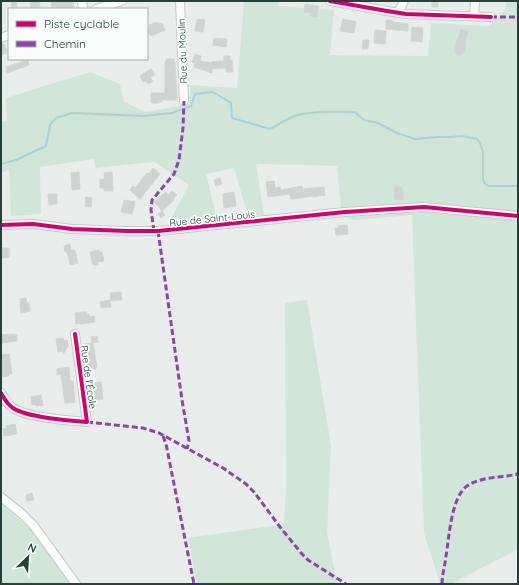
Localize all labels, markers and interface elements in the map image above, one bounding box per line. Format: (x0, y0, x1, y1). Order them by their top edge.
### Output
legend (8, 8, 148, 60)
text: Piste cyclable (44, 16, 120, 31)
street label: Rue du Moulin (175, 18, 190, 84)
text: Chemin (44, 36, 86, 51)
street label: Rue de Saint-Louis (169, 208, 256, 229)
street label: Rue de l'École (78, 344, 99, 410)
north arrow (8, 537, 48, 577)
text: N (26, 540, 39, 556)

